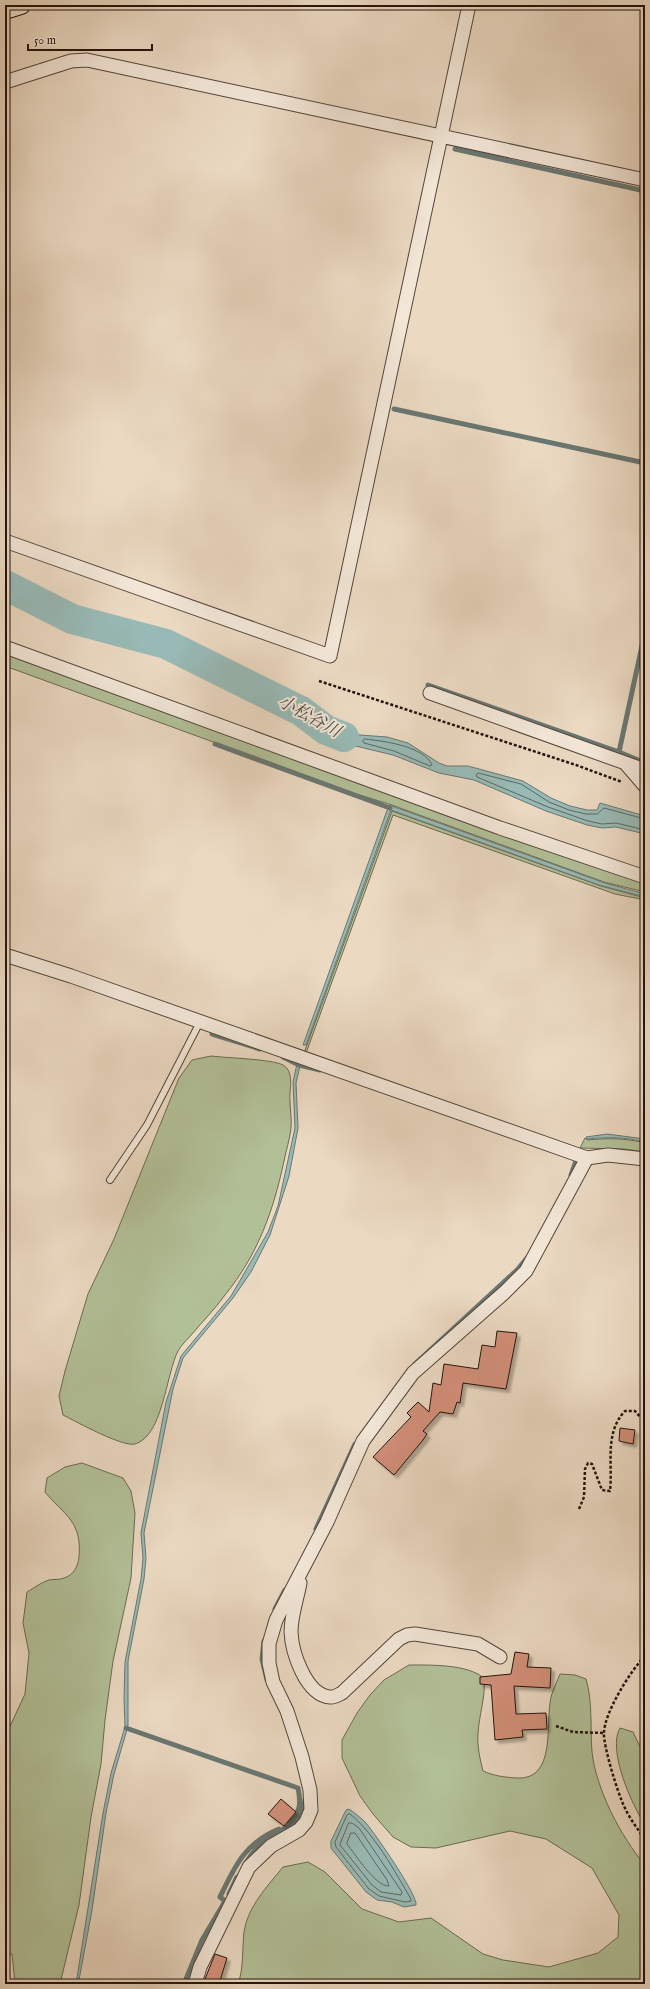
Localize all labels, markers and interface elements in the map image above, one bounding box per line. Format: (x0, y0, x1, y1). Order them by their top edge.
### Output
scale bar (28, 26, 152, 52)
text: 50 m (34, 33, 56, 48)
water label: 小松谷川 (274, 691, 346, 744)

